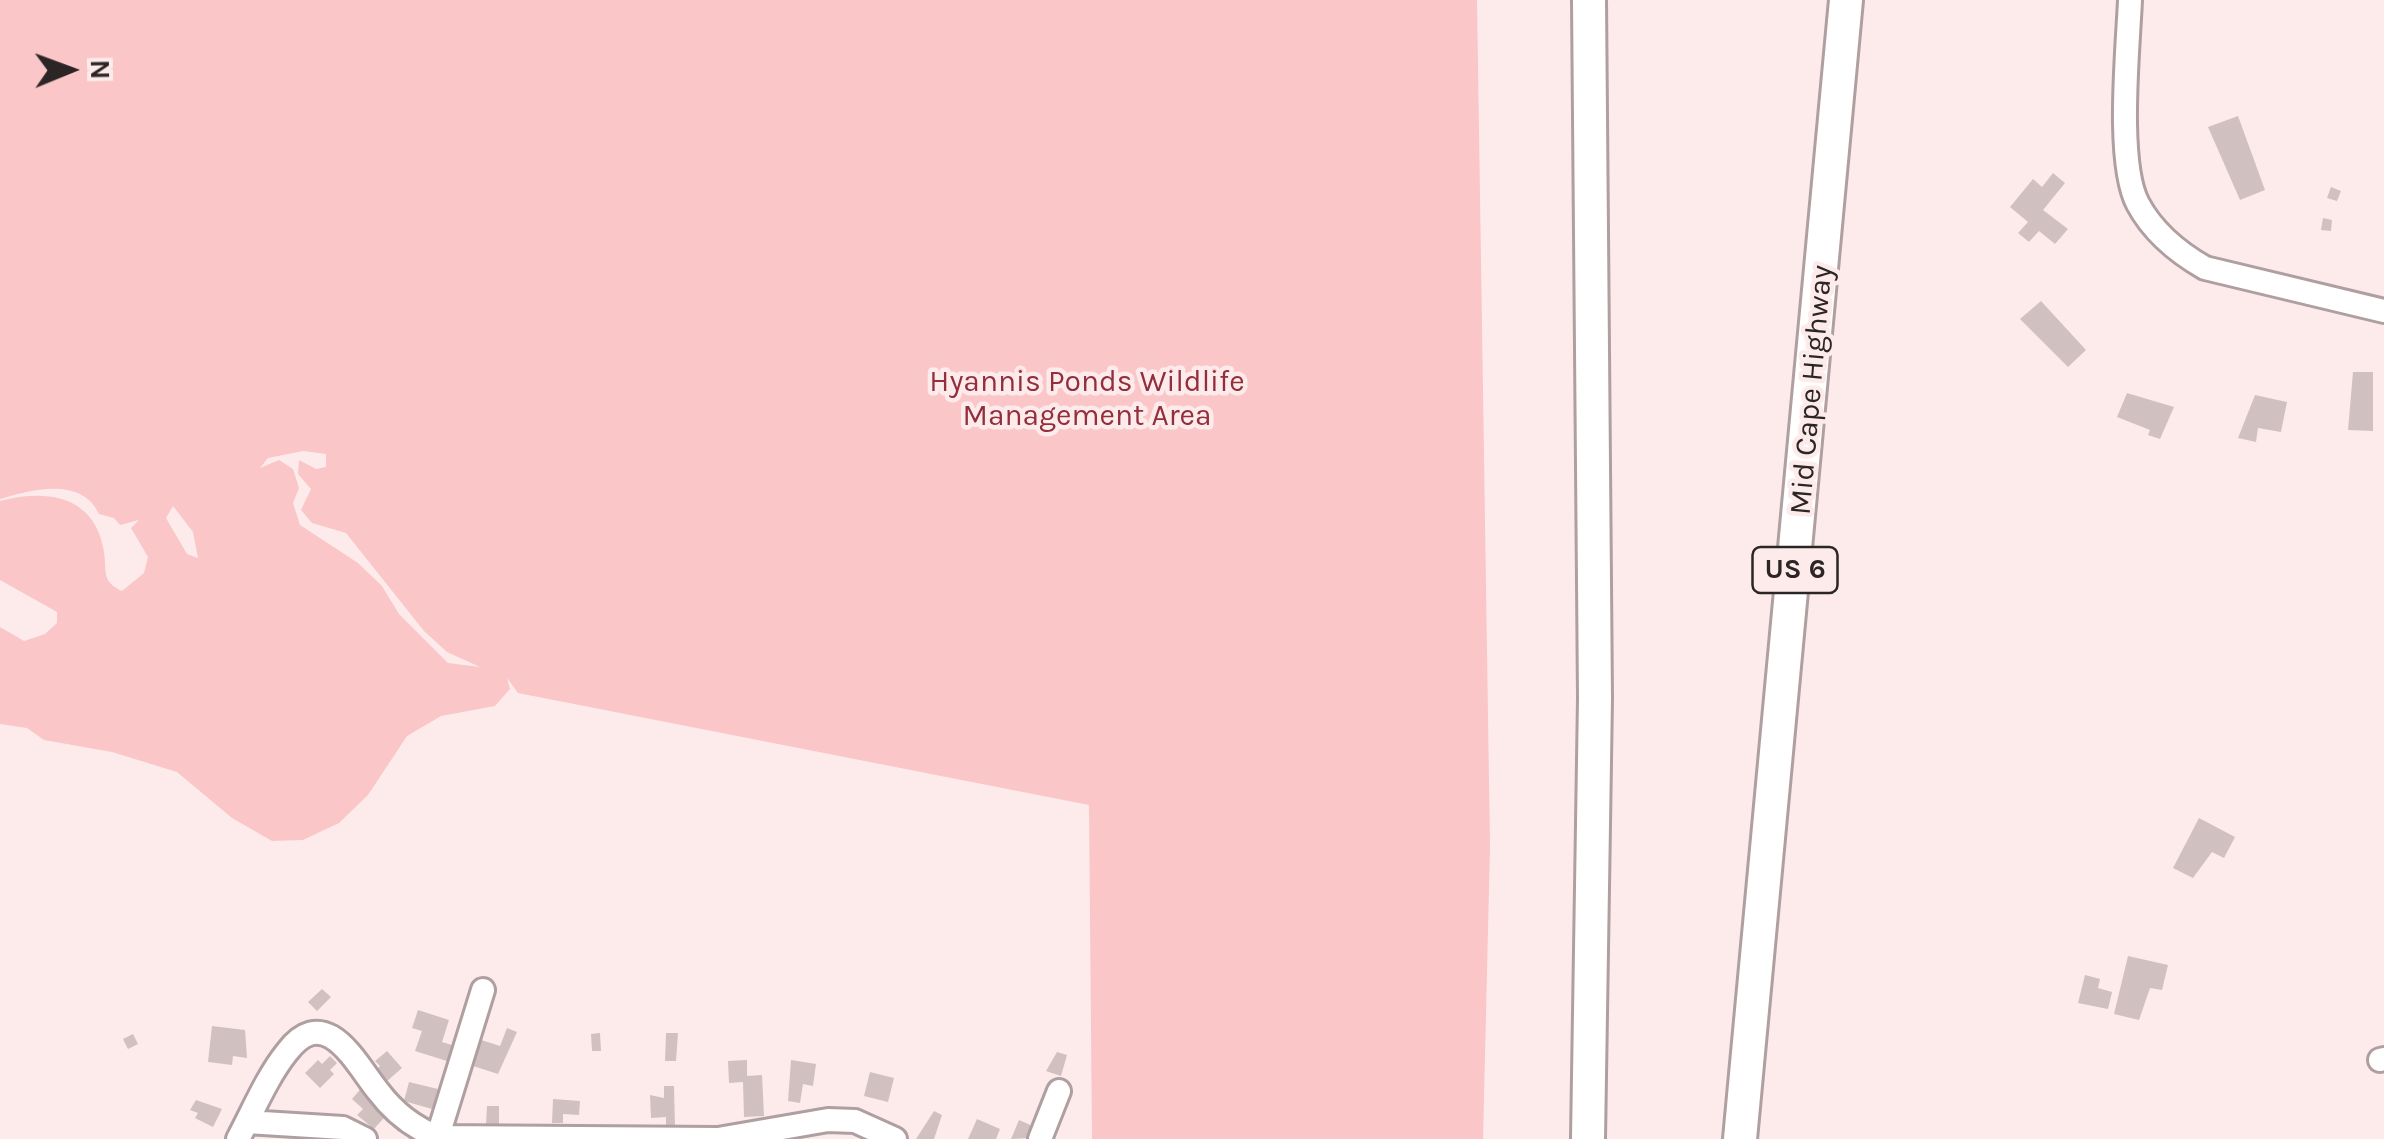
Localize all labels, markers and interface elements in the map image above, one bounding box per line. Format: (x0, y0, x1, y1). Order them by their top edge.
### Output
north arrow (20, 20, 120, 120)
text: N (84, 59, 117, 80)
street label: Mid Cape Highway (1783, 264, 1841, 516)
park label: Hyannis Ponds Wildlife Management Area (929, 364, 1245, 434)
road number: US 6 (1752, 547, 1838, 593)

